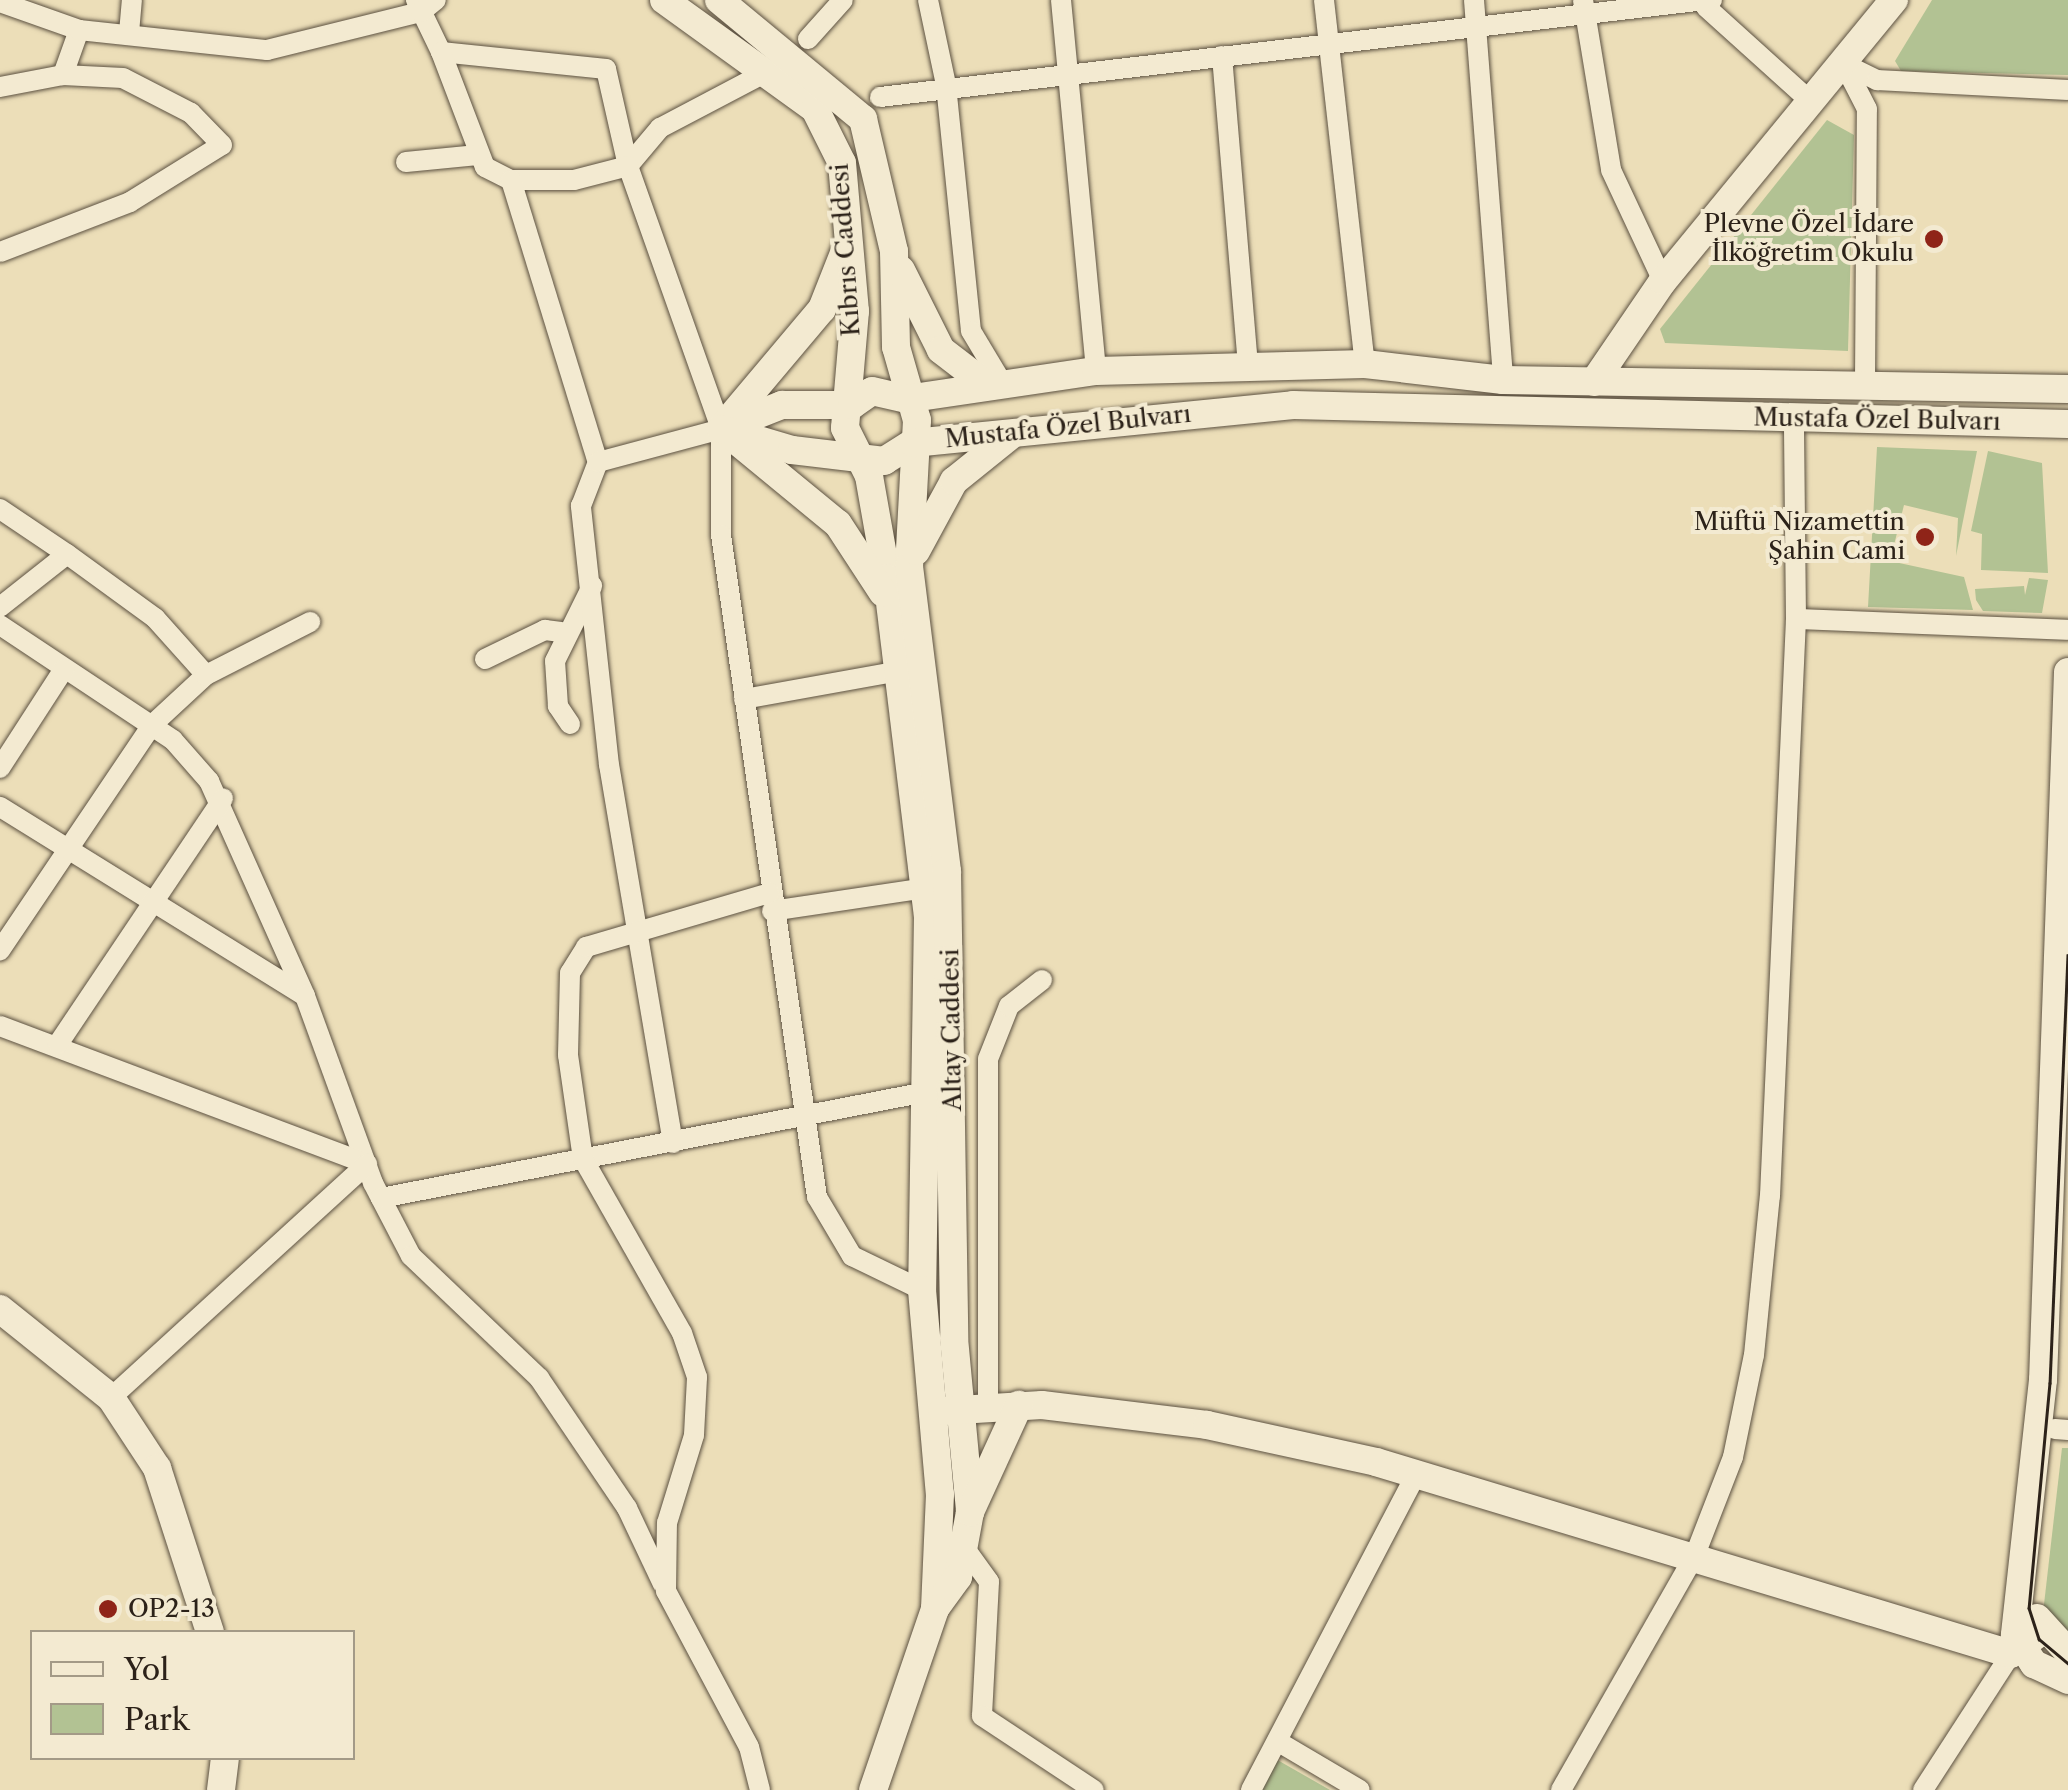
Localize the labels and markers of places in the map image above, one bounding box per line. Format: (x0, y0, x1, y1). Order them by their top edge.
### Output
place label: Plevne Özel İdare İlköğretim Okulu (1703, 210, 1914, 269)
marker: Plevne Özel İdare İlköğretim Okulu (1923, 228, 1945, 250)
place label: Müftü Nizamettin Şahin Cami (1694, 508, 1905, 567)
marker: Müftü Nizamettin Şahin Cami (1914, 526, 1936, 548)
place label: OP2-13 (128, 1594, 215, 1624)
marker: OP2-13 (97, 1598, 119, 1620)

